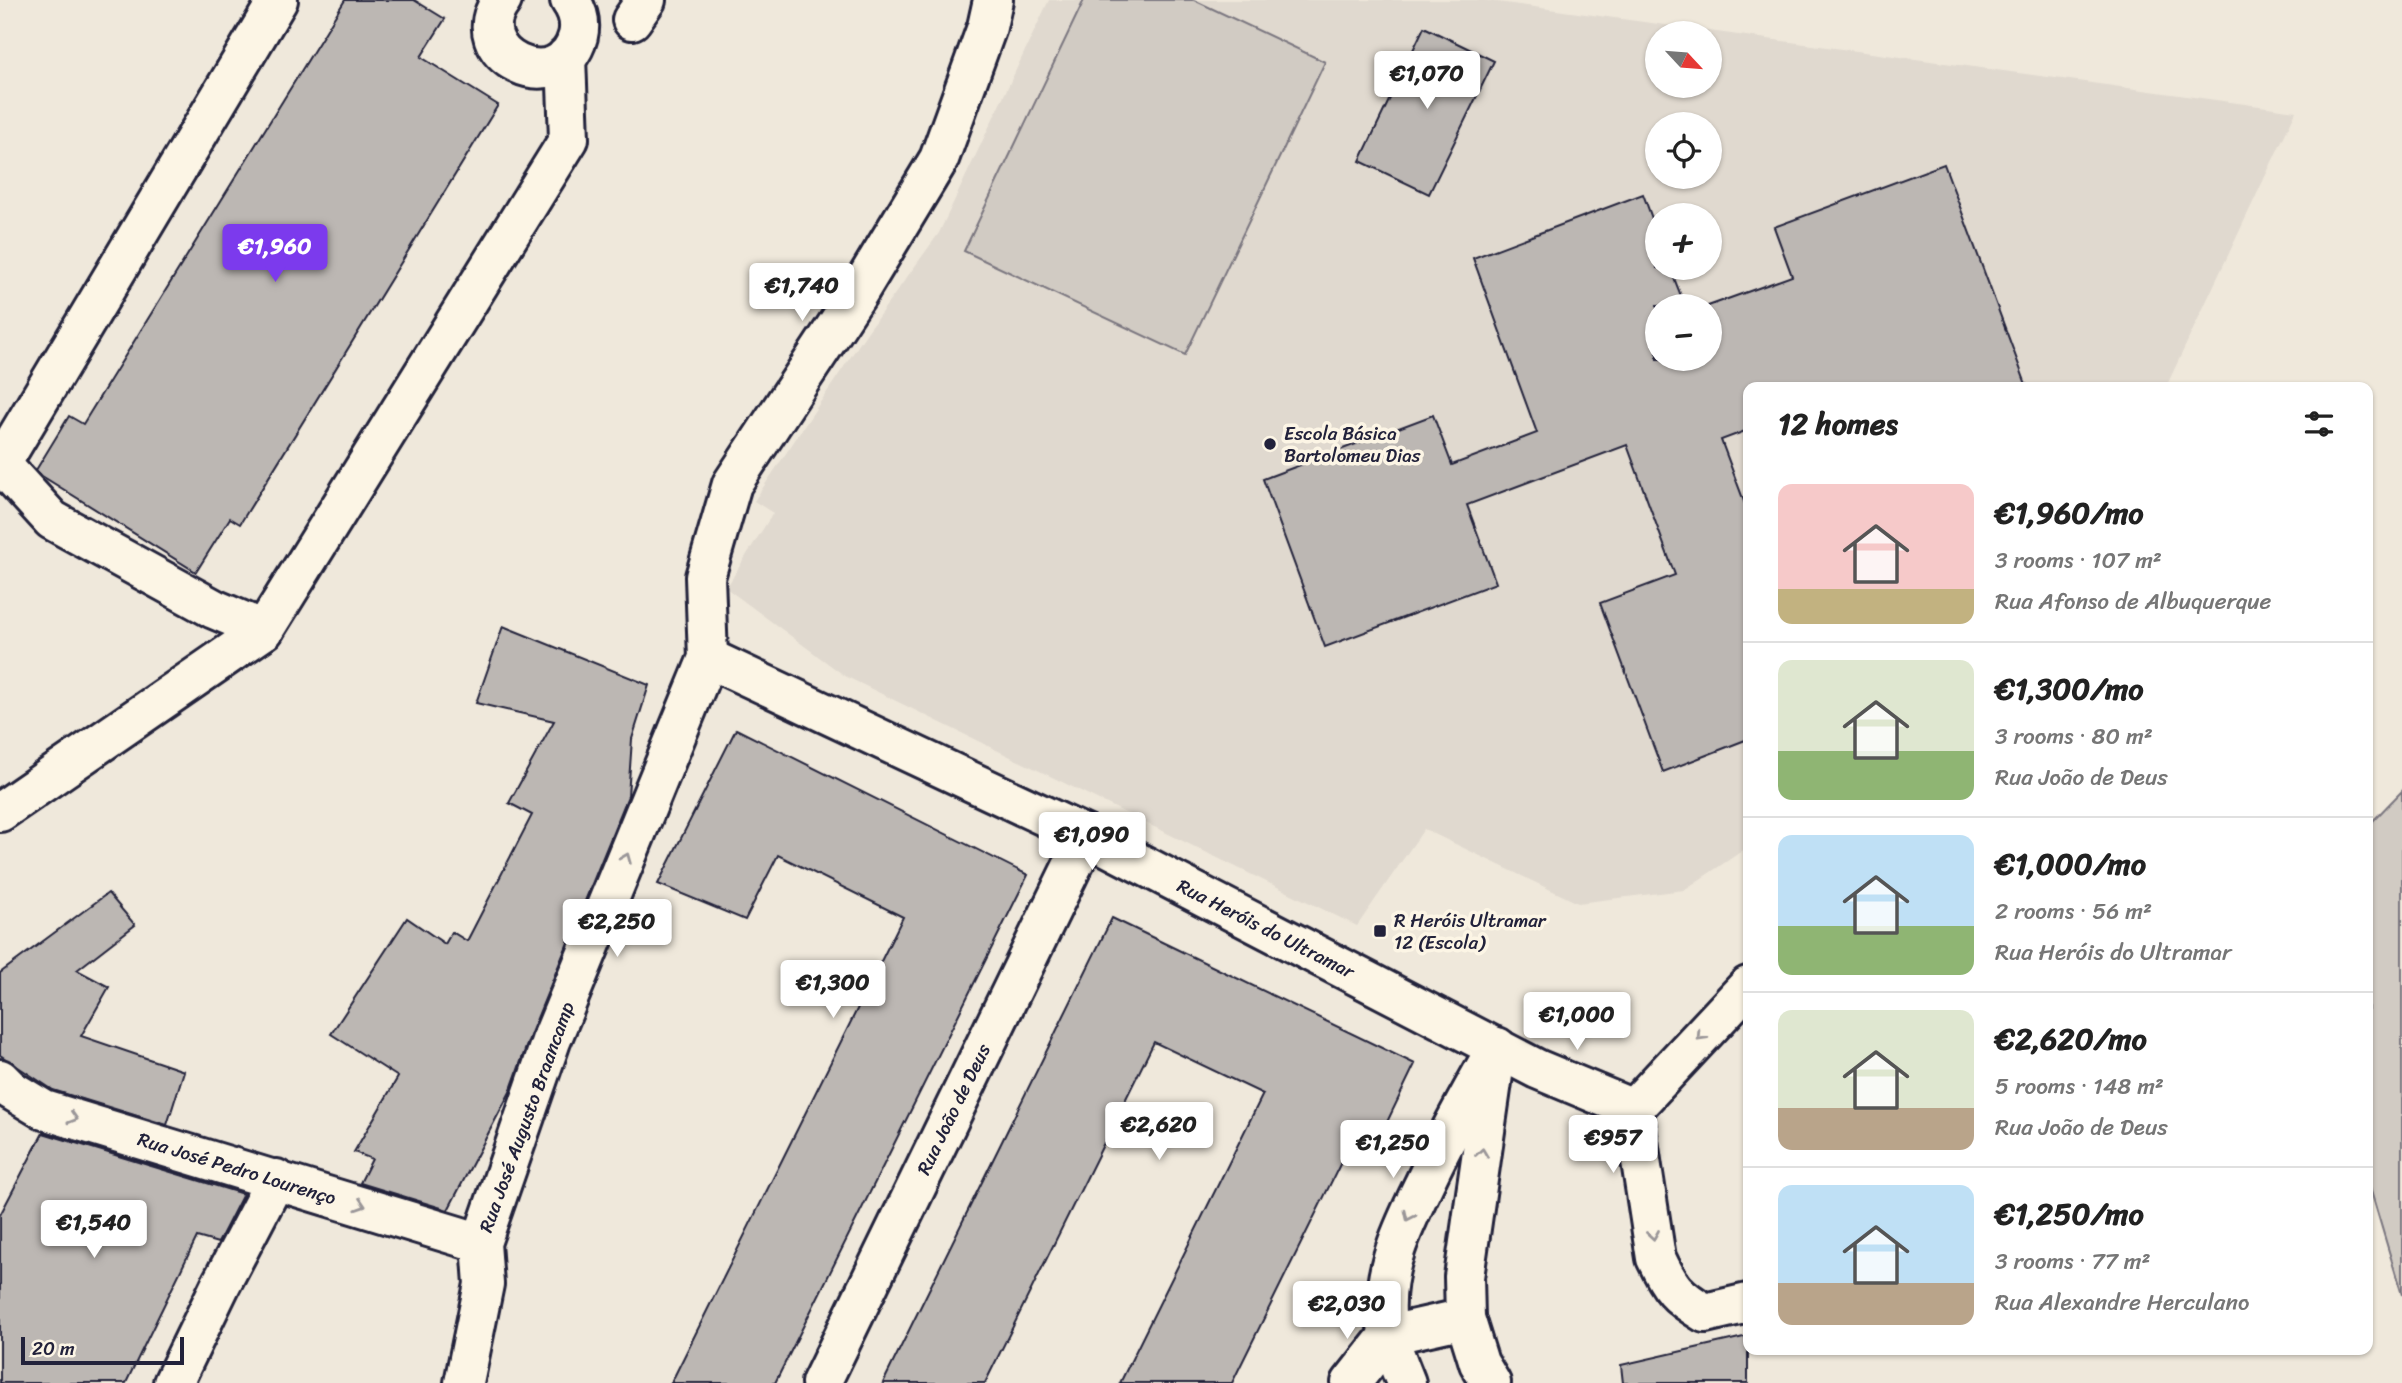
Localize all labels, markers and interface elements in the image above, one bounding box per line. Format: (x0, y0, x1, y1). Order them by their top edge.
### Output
north arrow (1645, 21, 1722, 98)
map controls (1645, 21, 1722, 371)
pin: €1,070 (1370, 52, 1484, 111)
text: €1,070 (1390, 53, 1464, 94)
button: locate (1645, 112, 1722, 189)
button: + (1645, 203, 1722, 280)
pin: €1,960 (218, 224, 332, 284)
text: €1,960 (238, 226, 312, 267)
pin: €1,740 (745, 264, 859, 323)
text: €1,740 (765, 265, 839, 306)
button: − (1645, 294, 1722, 371)
text: 12 homes (1778, 397, 1898, 451)
icon: filters (2300, 405, 2338, 443)
place label: Escola Básica Bartolomeu Dias (1284, 417, 1421, 472)
marker: Escola Básica Bartolomeu Dias (1262, 436, 1278, 452)
text: €1,960/mo (1995, 486, 2143, 540)
icon: home (1834, 512, 1918, 596)
text: 3 rooms · 107 m² (1995, 540, 2162, 581)
text: Rua Afonso de Albuquerque (1995, 581, 2271, 622)
text: €1,300/mo (1995, 662, 2143, 716)
icon: home (1834, 688, 1918, 772)
text: 3 rooms · 80 m² (1995, 716, 2153, 757)
text: Rua João de Deus (1995, 757, 2168, 798)
pin: €1,090 (1035, 812, 1149, 872)
text: €1,090 (1055, 814, 1129, 855)
text: €1,000/mo (1995, 837, 2146, 891)
one-way arrow (618, 853, 632, 865)
icon: home (1834, 863, 1918, 947)
street label: Rua Heróis do Ultramar (1171, 869, 1361, 988)
text: 2 rooms · 56 m² (1995, 891, 2152, 932)
pin: €2,250 (560, 900, 674, 959)
text: €2,250 (579, 901, 655, 942)
place label: R Heróis Ultramar 12 (Escola) (1394, 904, 1547, 959)
marker: R Heróis Ultramar 12 (Escola) (1372, 923, 1388, 939)
text: Rua Heróis do Ultramar (1995, 932, 2231, 973)
pin: €1,300 (776, 960, 890, 1020)
text: €1,300 (796, 962, 870, 1003)
pin: €1,000 (1520, 992, 1634, 1052)
text: €1,000 (1540, 994, 1614, 1035)
street label: Rua José Augusto Braancamp (469, 997, 584, 1237)
text: €2,620/mo (1995, 1012, 2147, 1066)
one-way arrow (1697, 1028, 1710, 1041)
street label: Rua João de Deus (907, 1038, 1000, 1181)
icon: home (1834, 1038, 1918, 1122)
text: 5 rooms · 148 m² (1995, 1066, 2164, 1107)
pin: €2,620 (1102, 1102, 1216, 1162)
text: €2,620 (1121, 1104, 1197, 1145)
text: Rua João de Deus (1995, 1107, 2168, 1148)
one-way arrow (66, 1110, 78, 1125)
pin: €957 (1572, 1116, 1654, 1175)
text: €957 (1585, 1117, 1641, 1158)
pin: €1,250 (1336, 1120, 1450, 1180)
text: €1,250 (1356, 1122, 1430, 1163)
street label: Rua José Pedro Lourenço (134, 1123, 340, 1214)
one-way arrow (1474, 1147, 1489, 1159)
text: €1,250/mo (1995, 1187, 2144, 1241)
one-way arrow (355, 1196, 367, 1211)
pin: €1,540 (37, 1200, 151, 1260)
text: €1,540 (57, 1202, 131, 1243)
one-way arrow (1403, 1209, 1417, 1221)
icon: home (1834, 1213, 1918, 1297)
one-way arrow (1645, 1229, 1660, 1241)
text: 3 rooms · 77 m² (1995, 1241, 2151, 1282)
pin: €2,030 (1290, 1282, 1404, 1341)
text: Rua Alexandre Herculano (1995, 1282, 2249, 1323)
text: €2,030 (1309, 1283, 1385, 1324)
text: 20 m (32, 1332, 75, 1365)
scale bar (21, 1334, 184, 1366)

